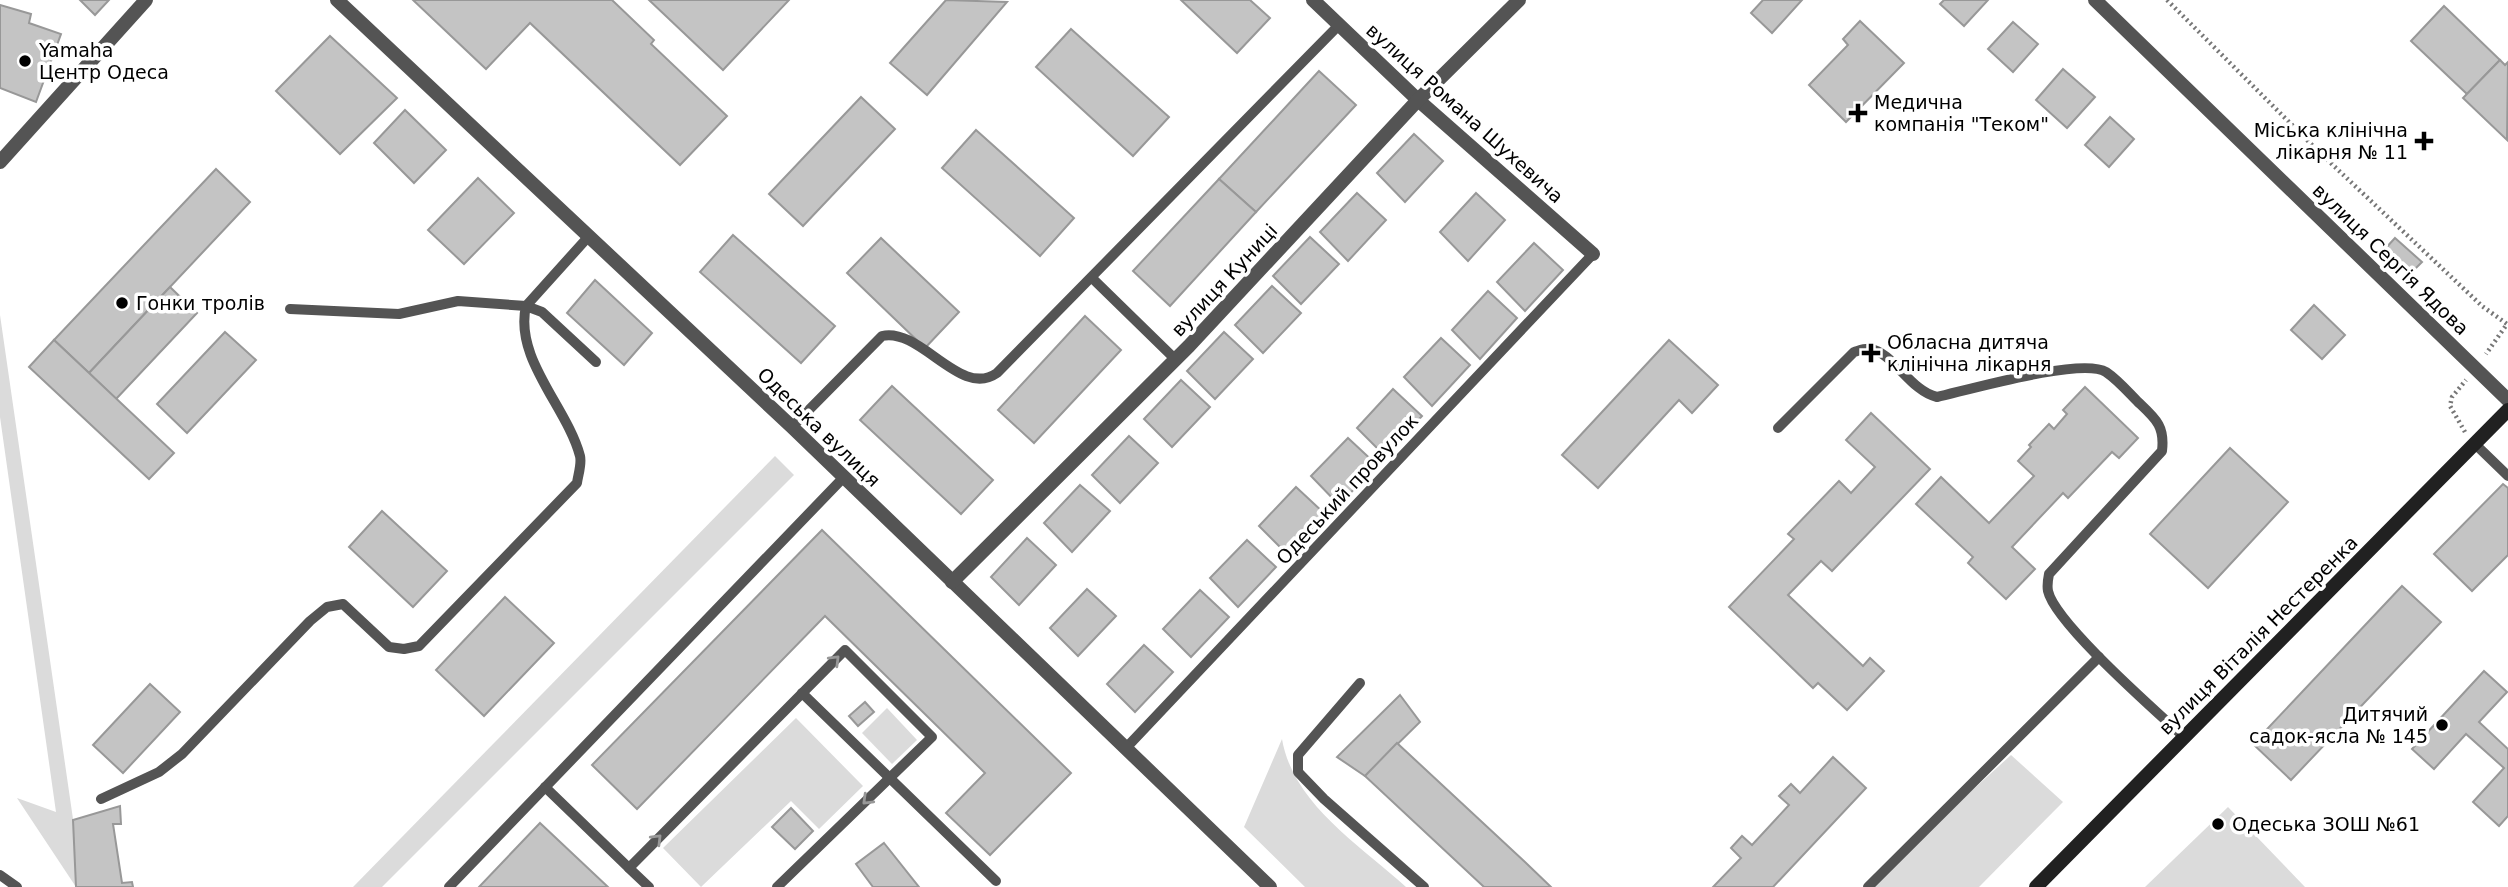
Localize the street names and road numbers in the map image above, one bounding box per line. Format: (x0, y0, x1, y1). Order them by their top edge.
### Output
street label: вулиця Романа Шухевича (1362, 19, 1568, 207)
street label: вулиця Сергія Ядова (2309, 179, 2473, 339)
street label: вулиця Куниці (1166, 219, 1282, 341)
street label: Одеська вулиця (753, 363, 885, 491)
street label: Одеський провулок (1272, 409, 1422, 569)
street label: вулиця Віталія Нестеренка (2154, 531, 2362, 739)

